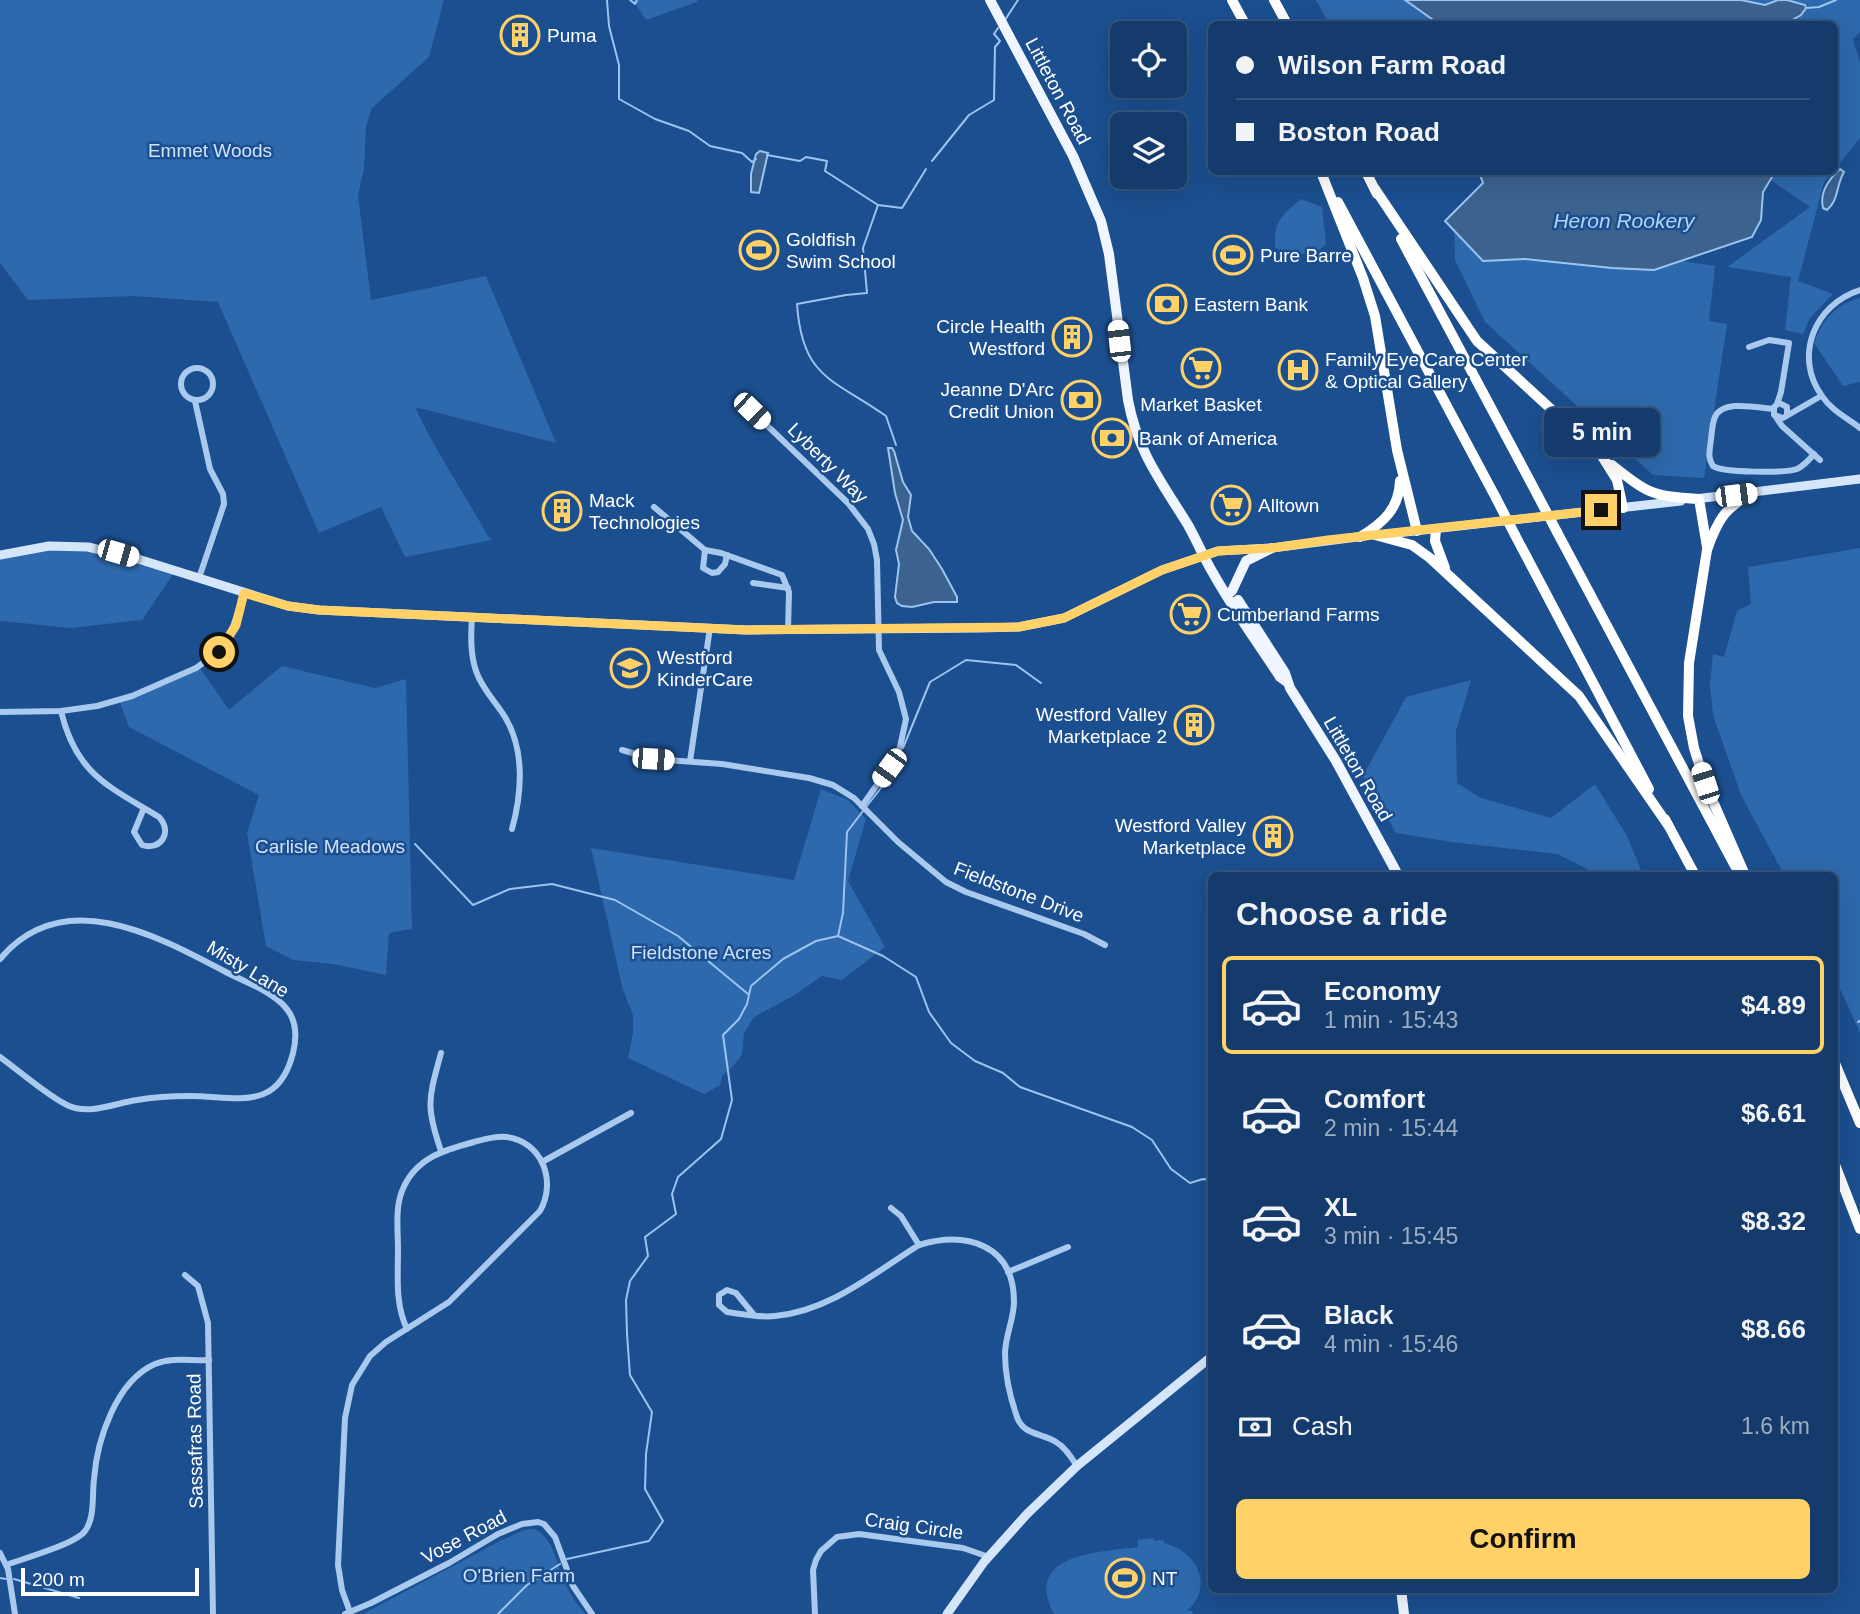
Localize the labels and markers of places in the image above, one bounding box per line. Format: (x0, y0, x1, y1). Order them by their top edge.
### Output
building icon: Puma (499, 14, 541, 56)
place label: Puma (547, 25, 597, 46)
sports icon: Goldfish Swim School (738, 229, 780, 271)
place label: Goldfish Swim School (786, 229, 896, 272)
sports icon: Pure Barre (1212, 234, 1254, 276)
place label: Pure Barre (1260, 245, 1352, 266)
bank icon: Eastern Bank (1146, 283, 1188, 325)
place label: Eastern Bank (1194, 294, 1309, 315)
place label: Circle Health Westford (936, 316, 1045, 359)
building icon: Circle Health Westford (1051, 316, 1093, 358)
supermarket icon: Market Basket (1180, 347, 1222, 389)
hospital icon: Family Eye Care Center & Optical Gallery (1277, 349, 1319, 391)
place label: Family Eye Care Center & Optical Gallery (1325, 349, 1528, 392)
place label: Jeanne D'Arc Credit Union (941, 379, 1054, 422)
bank icon: Jeanne D'Arc Credit Union (1060, 379, 1102, 421)
place label: Market Basket (1140, 394, 1262, 415)
bank icon: Bank of America (1091, 417, 1133, 459)
place label: Bank of America (1139, 428, 1278, 449)
supermarket icon: Alltown (1210, 484, 1252, 526)
building icon: Mack Technologies (541, 490, 583, 532)
place label: Mack Technologies (589, 490, 700, 533)
place label: Alltown (1258, 495, 1319, 516)
supermarket icon: Cumberland Farms (1169, 593, 1211, 635)
place label: Cumberland Farms (1217, 604, 1380, 625)
school or university icon: Westford KinderCare (609, 647, 651, 689)
place label: Westford KinderCare (657, 647, 753, 690)
place label: Westford Valley Marketplace 2 (1036, 704, 1167, 747)
building icon: Westford Valley Marketplace 2 (1173, 704, 1215, 746)
place label: Westford Valley Marketplace (1115, 815, 1246, 858)
building icon: Westford Valley Marketplace (1252, 815, 1294, 857)
sports icon: NT (1104, 1557, 1146, 1599)
place label: NT (1152, 1568, 1178, 1589)

